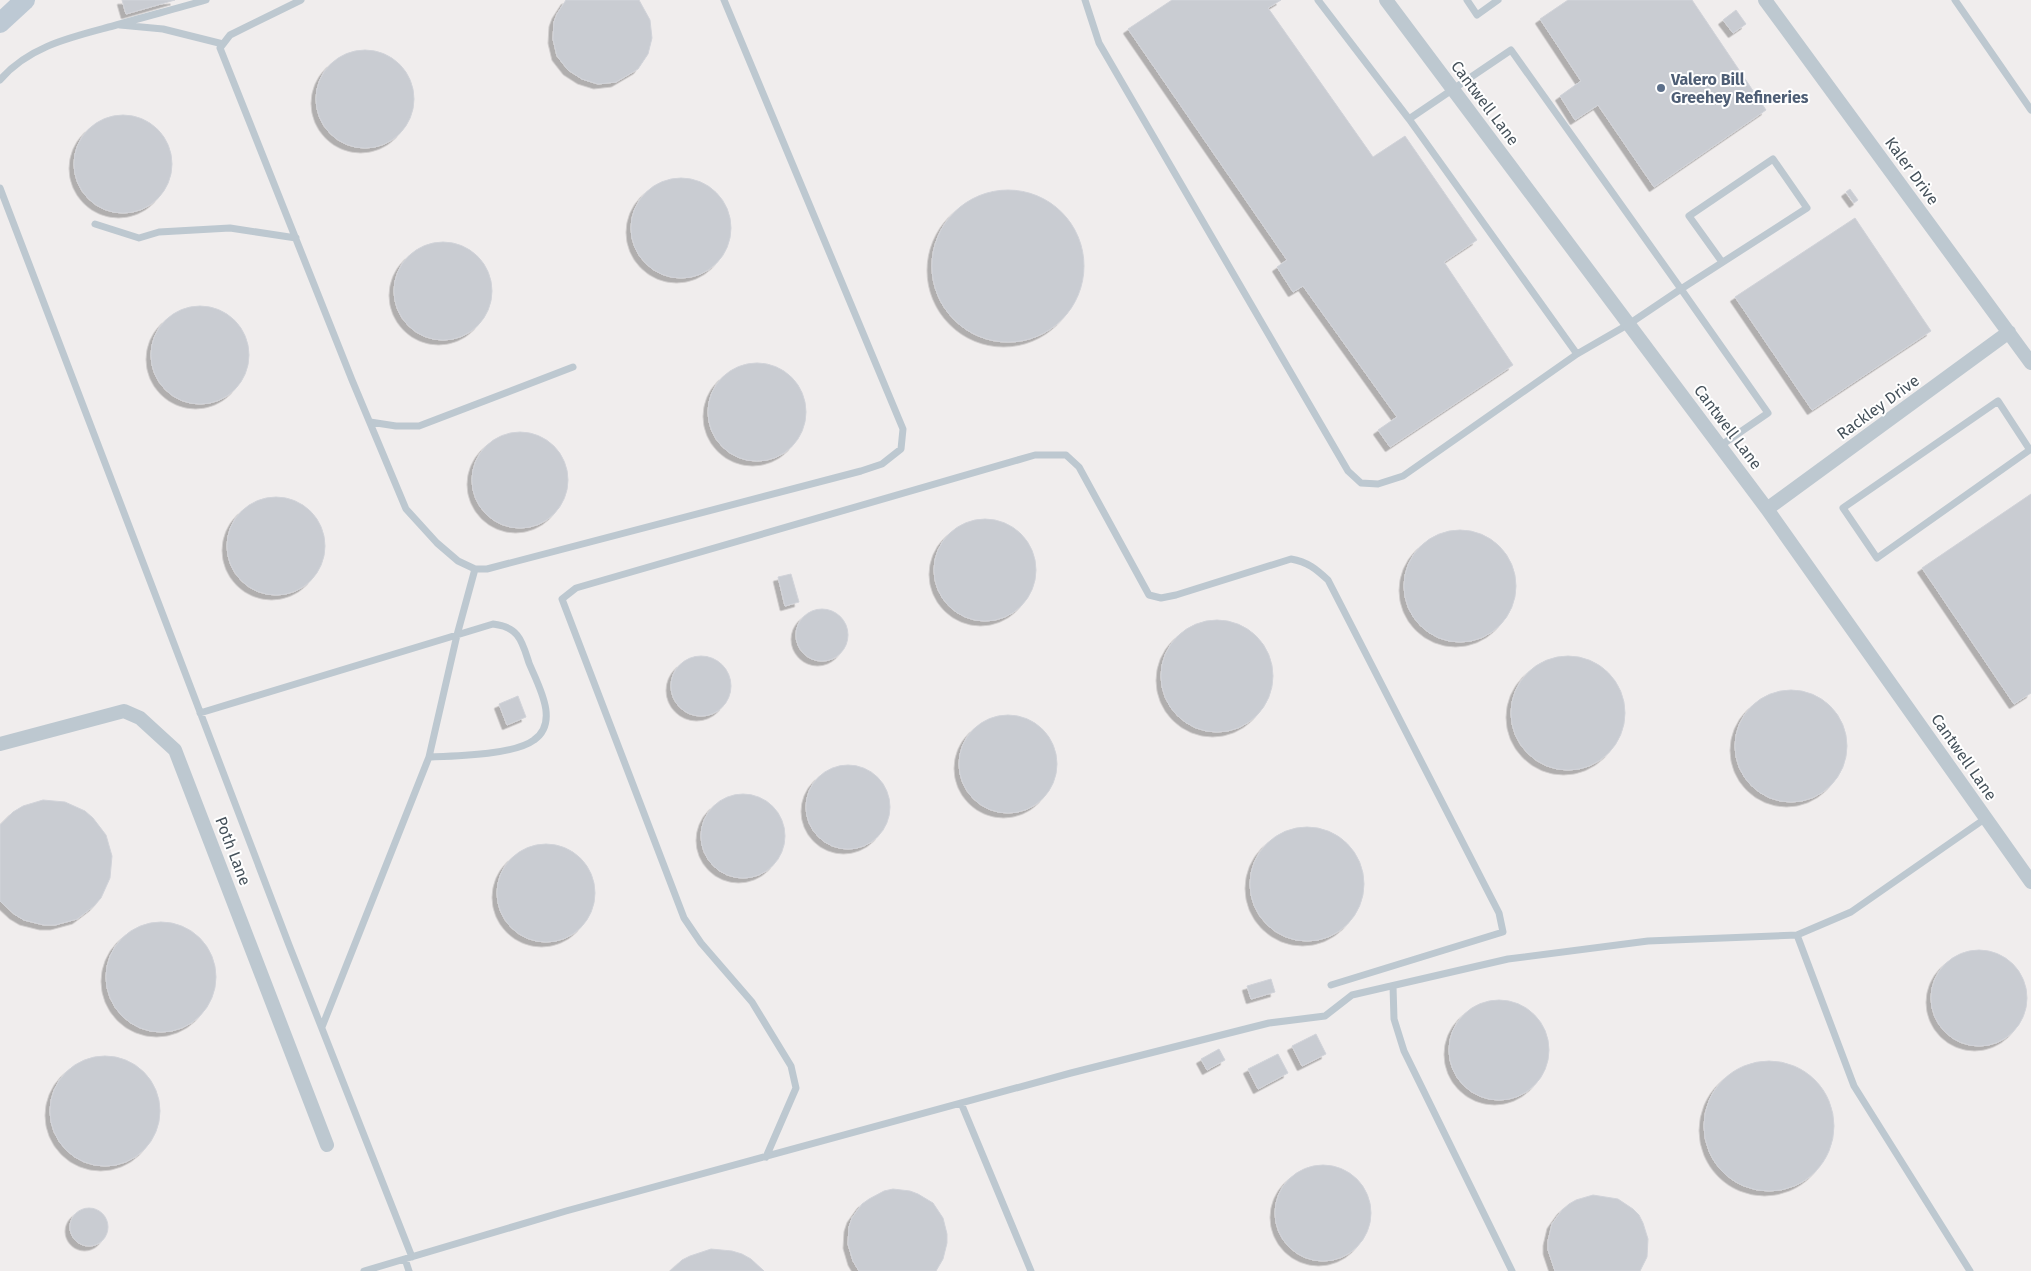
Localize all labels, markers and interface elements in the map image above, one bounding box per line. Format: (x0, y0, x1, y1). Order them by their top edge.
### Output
street label: Cantwell Lane (1447, 57, 1523, 149)
place label: Valero Bill Greehey Refineries (1670, 70, 1809, 107)
marker: Valero Bill Greehey Refineries (1655, 82, 1667, 94)
street label: Kaler Drive (1881, 133, 1943, 209)
street label: Rackley Drive (1833, 371, 1923, 443)
street label: Cantwell Lane (1690, 381, 1766, 473)
street label: Cantwell Lane (1927, 710, 2001, 804)
street label: Poth Lane (211, 814, 255, 888)

